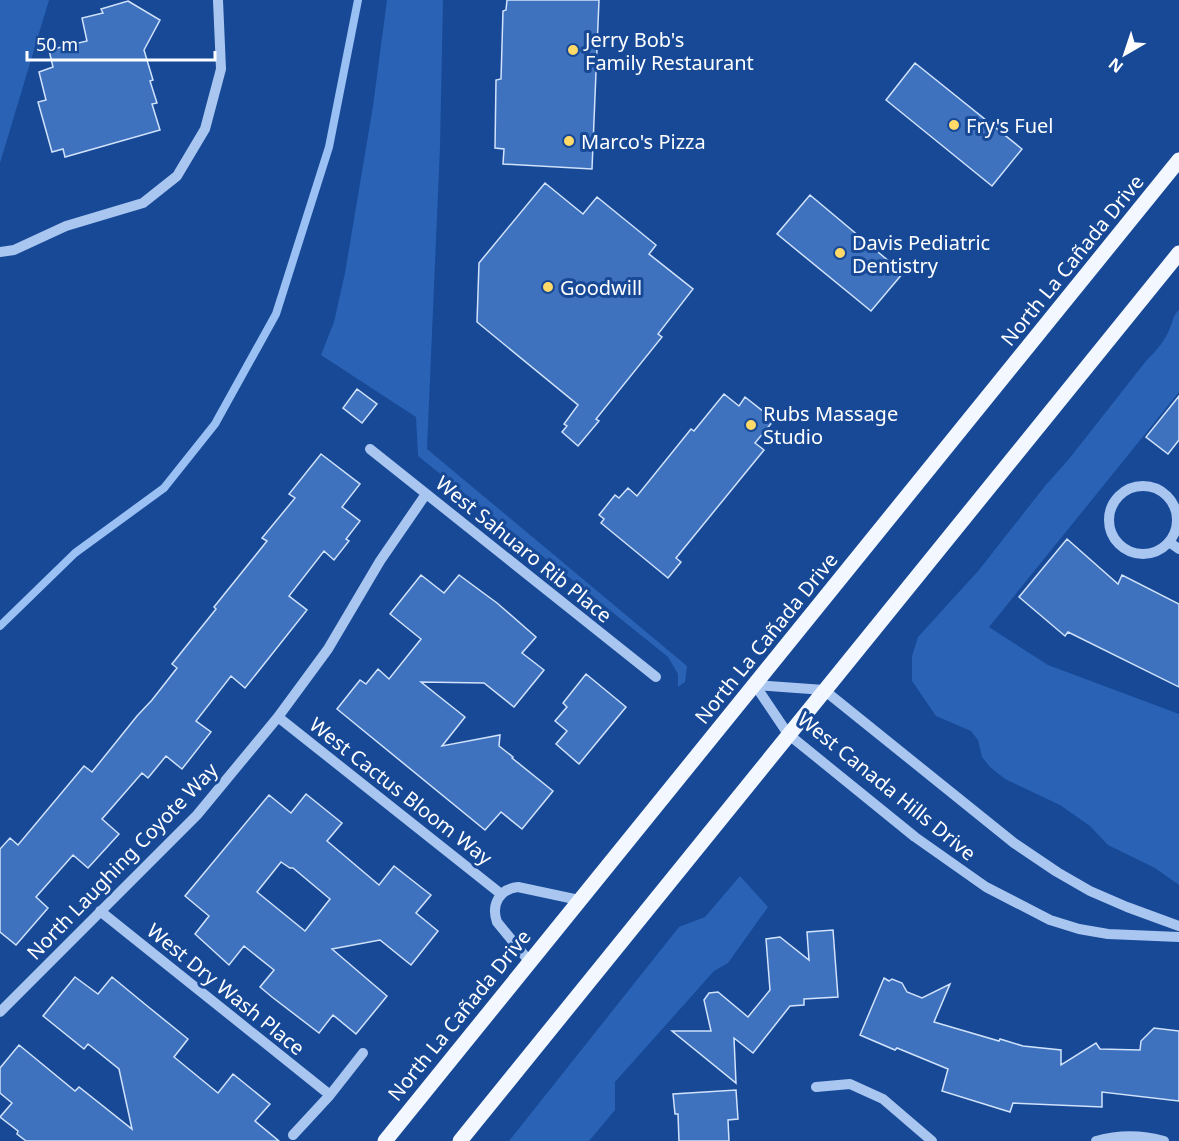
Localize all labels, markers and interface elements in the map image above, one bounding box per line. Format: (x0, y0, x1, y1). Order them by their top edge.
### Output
scale bar (27, 24, 214, 62)
north arrow (1095, 24, 1155, 84)
place label: Jerry Bob's Family Restaurant (583, 26, 754, 76)
text: 50 m (36, 32, 78, 56)
marker: Jerry Bob's Family Restaurant (566, 43, 580, 57)
text: N (1104, 53, 1128, 78)
place label: Fry's Fuel (966, 112, 1054, 139)
marker: Fry's Fuel (947, 118, 961, 132)
place label: Marco's Pizza (581, 128, 706, 155)
marker: Marco's Pizza (562, 134, 576, 148)
street label: North La Cañada Drive (995, 169, 1149, 351)
place label: Davis Pediatric Dentistry (852, 229, 990, 279)
marker: Davis Pediatric Dentistry (833, 246, 847, 260)
place label: Goodwill (560, 274, 642, 301)
marker: Goodwill (541, 280, 555, 294)
place label: Rubs Massage Studio (763, 400, 898, 450)
marker: Rubs Massage Studio (744, 418, 758, 432)
street label: West Sahuaro Rib Place (430, 470, 618, 628)
street label: North La Cañada Drive (689, 547, 843, 729)
street label: West Canada Hills Drive (792, 706, 982, 866)
street label: West Cactus Bloom Way (304, 711, 499, 871)
street label: North Laughing Coyote Way (21, 756, 224, 965)
street label: West Dry Wash Place (141, 917, 311, 1061)
street label: North La Cañada Drive (382, 924, 536, 1106)

